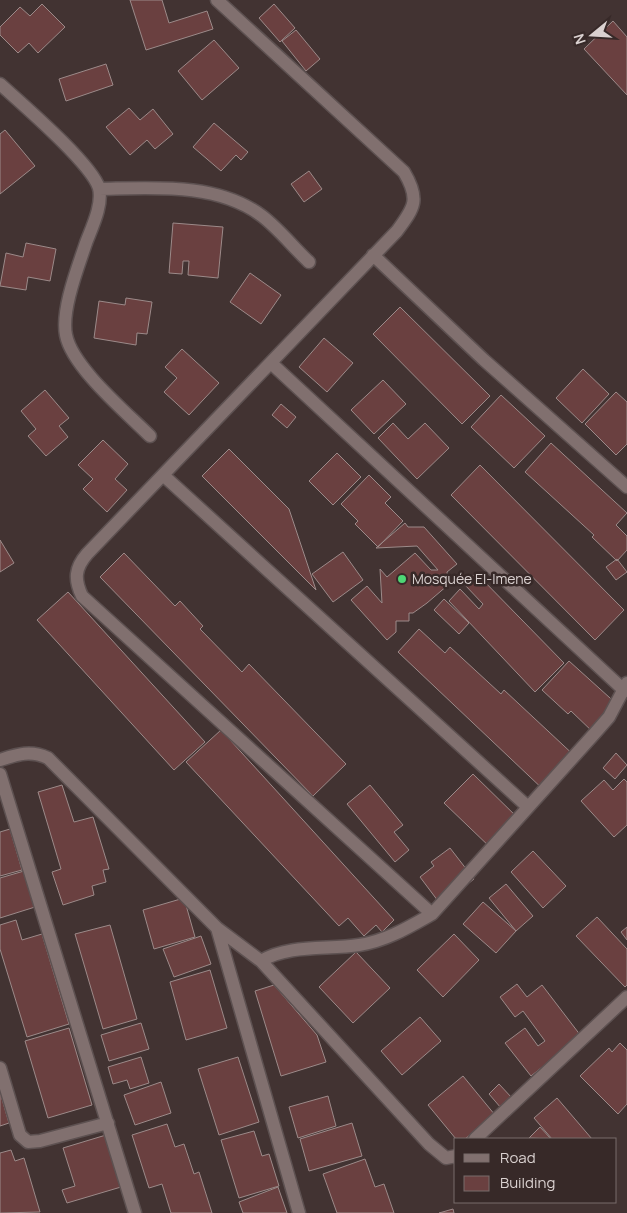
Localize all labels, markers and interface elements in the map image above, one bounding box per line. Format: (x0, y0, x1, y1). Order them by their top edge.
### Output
north arrow (567, 10, 617, 60)
text: N (569, 31, 590, 47)
place label: Mosquée El-Imene (412, 569, 532, 588)
marker: Mosquée El-Imene (396, 573, 408, 585)
legend (454, 1138, 617, 1203)
text: Road (500, 1147, 536, 1168)
text: Building (500, 1172, 555, 1193)

